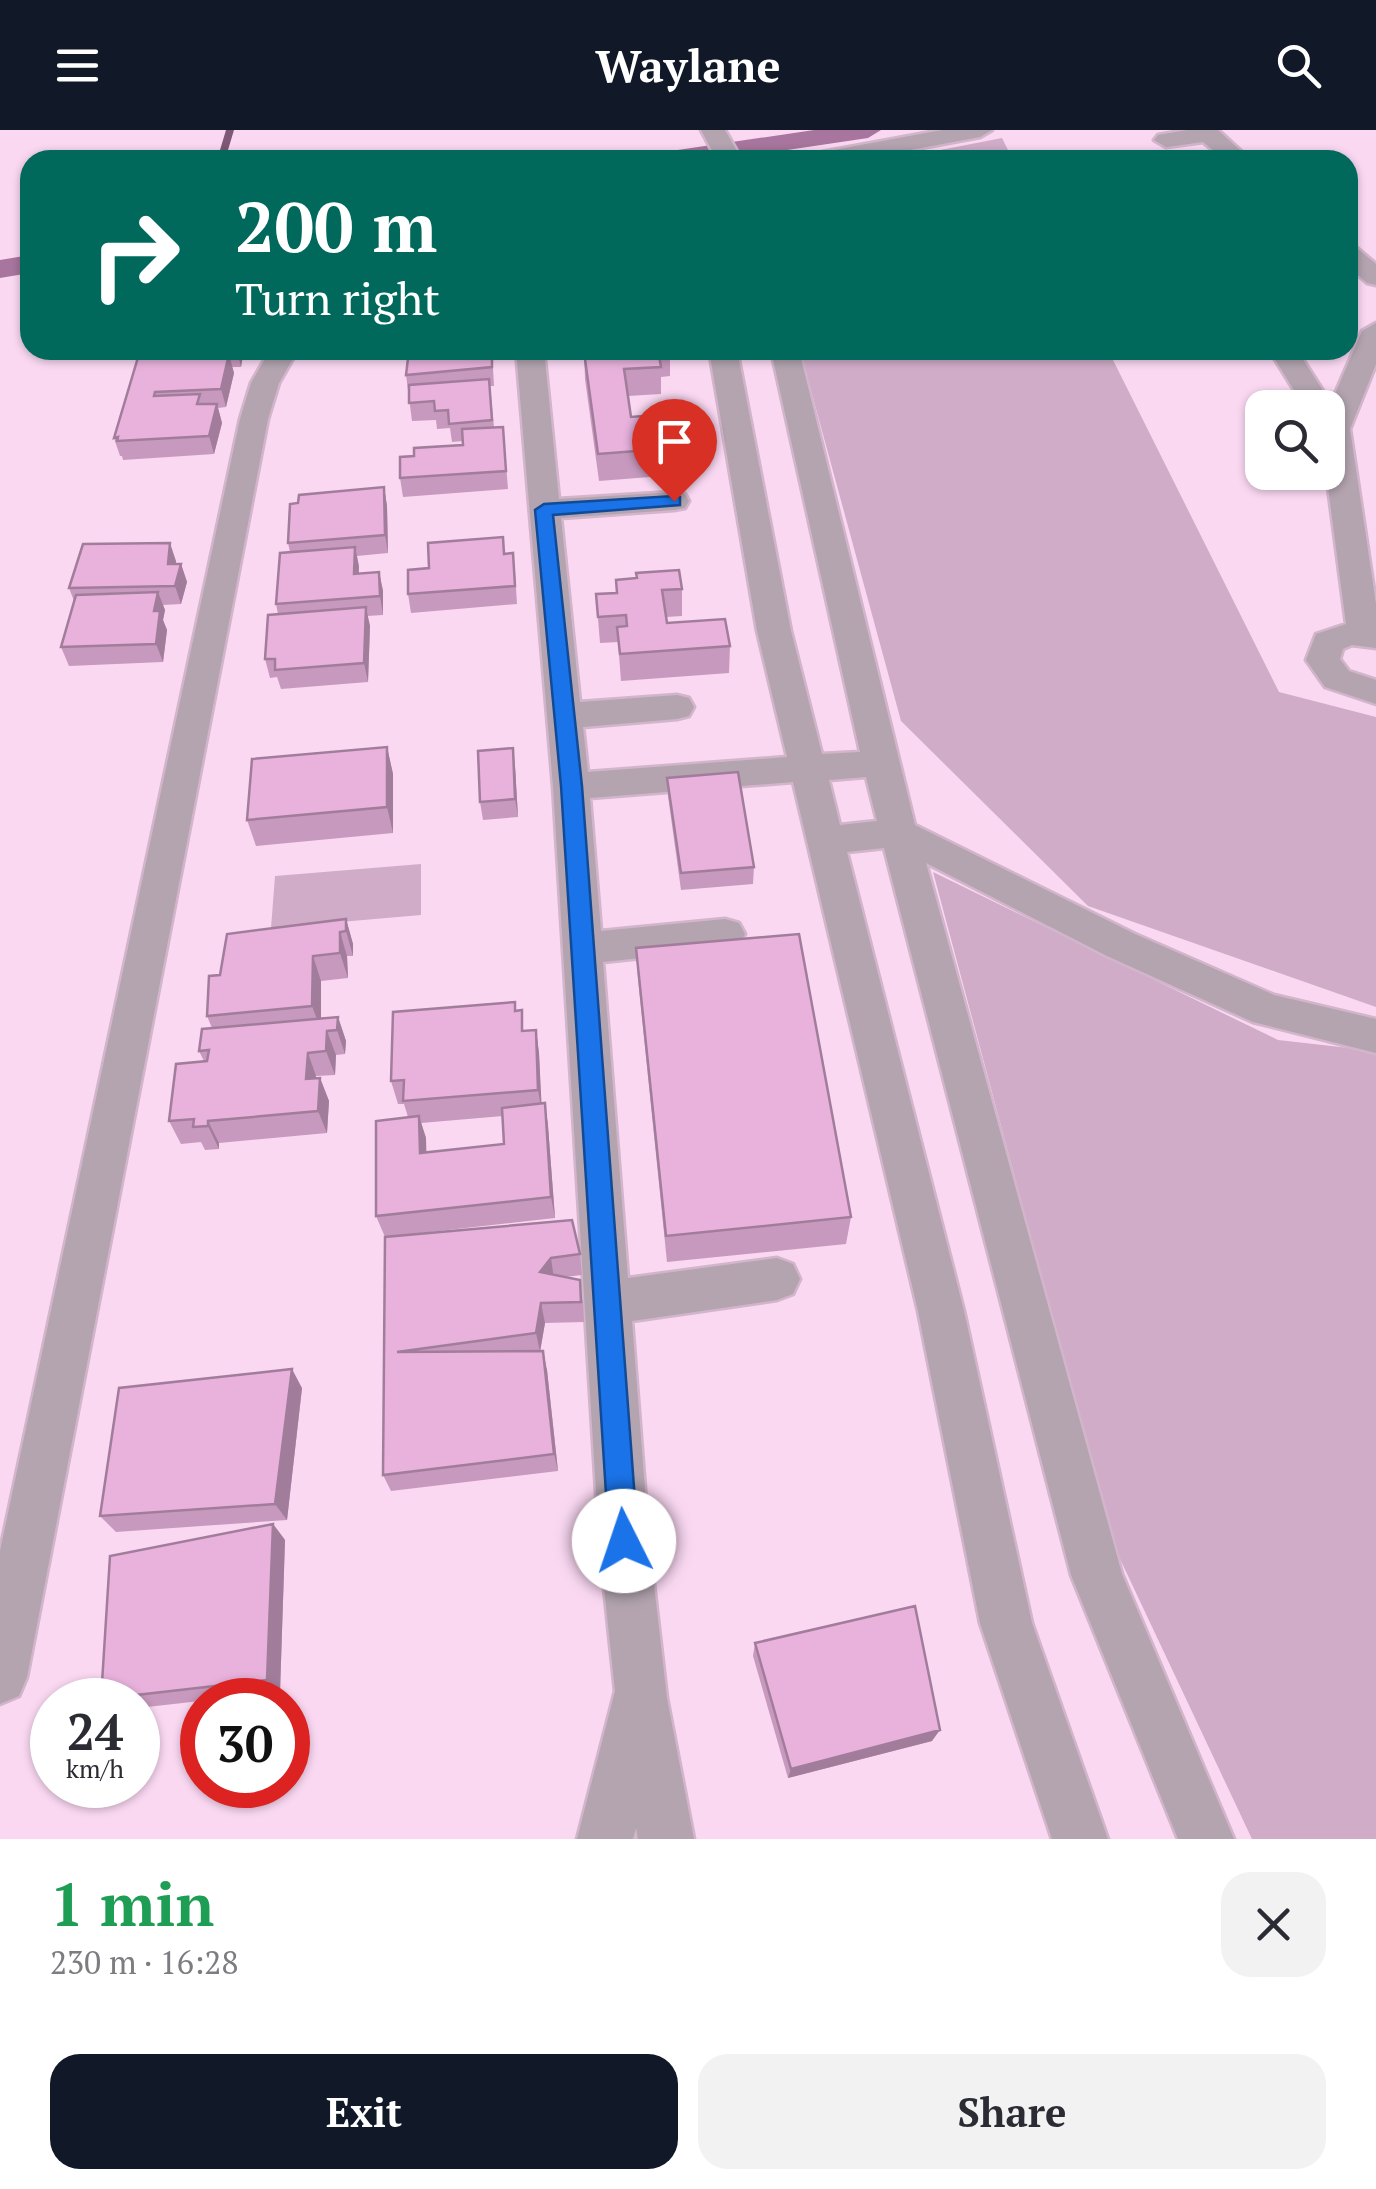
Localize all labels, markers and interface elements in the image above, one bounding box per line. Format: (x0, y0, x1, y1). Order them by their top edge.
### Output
text: Waylane (595, 35, 781, 95)
icon: menu (50, 38, 105, 93)
icon: search (1271, 38, 1326, 93)
text: 200 m (235, 179, 437, 272)
icon: right (70, 190, 200, 320)
text: Turn right (235, 268, 440, 328)
map controls (1245, 390, 1345, 490)
button: search (1245, 390, 1345, 490)
pin (632, 399, 717, 502)
icon: arrive (647, 414, 702, 469)
position arrow (572, 1489, 676, 1593)
speed limit sign: 30 (180, 1678, 310, 1808)
text: 24 (67, 1698, 123, 1764)
text: km/h (66, 1752, 124, 1785)
text: 1 min (50, 1864, 214, 1943)
button: close (1221, 1872, 1326, 1977)
text: 230 m · 16:28 (50, 1941, 238, 1983)
button: Exit (50, 2054, 678, 2169)
button: Share (698, 2054, 1326, 2169)

